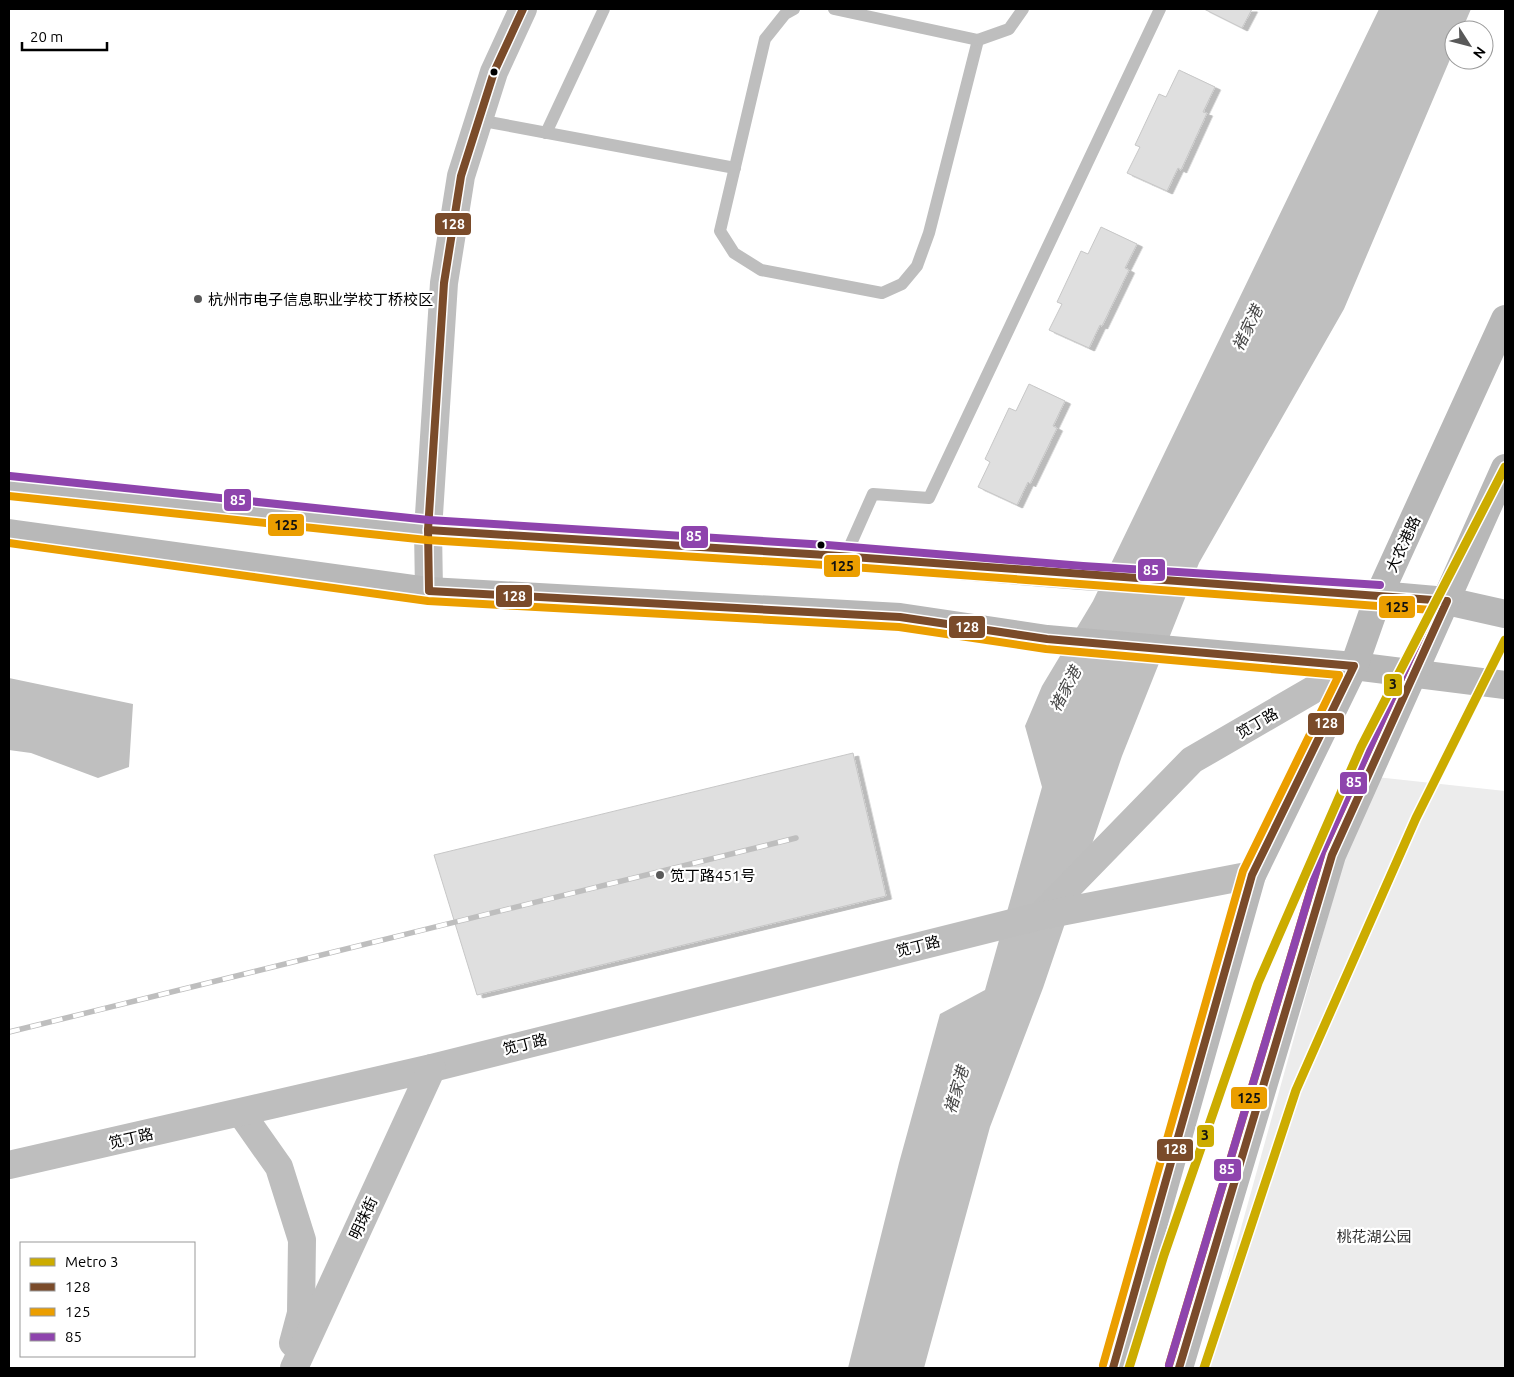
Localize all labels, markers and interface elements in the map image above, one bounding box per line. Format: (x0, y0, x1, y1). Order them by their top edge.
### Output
scale bar (22, 20, 108, 52)
north arrow (1444, 20, 1494, 70)
text: 20 m (30, 28, 63, 45)
text: N (1470, 44, 1489, 62)
unlabelled marker (489, 67, 499, 77)
line badge: 128 (434, 212, 472, 236)
text: 128 (441, 216, 465, 232)
place label: 杭州市电子信息职业学校丁桥校区 (208, 291, 433, 308)
marker: 杭州市电子信息职业学校丁桥校区 (192, 293, 204, 305)
water label: 褚家港 (1228, 301, 1266, 354)
line badge: 85 (223, 488, 252, 512)
text: 85 (230, 492, 246, 508)
line badge: 125 (267, 513, 305, 537)
street label: 大农港路 (1383, 513, 1423, 575)
text: 125 (274, 517, 298, 533)
line badge: 85 (680, 525, 709, 549)
text: 85 (686, 528, 702, 544)
unlabelled marker (816, 540, 826, 550)
line badge: 125 (823, 554, 861, 578)
text: 125 (830, 558, 854, 574)
line badge: 85 (1137, 558, 1166, 582)
text: 85 (1143, 562, 1159, 578)
line badge: 128 (495, 584, 533, 608)
text: 128 (502, 588, 526, 604)
line badge: 125 (1378, 595, 1416, 619)
text: 125 (1385, 599, 1409, 615)
line badge: 128 (948, 615, 986, 639)
text: 128 (955, 619, 979, 635)
water label: 褚家港 (1046, 662, 1085, 714)
line badge: 3 (1383, 673, 1403, 697)
text: 3 (1389, 676, 1397, 692)
street label: 笕丁路 (1233, 704, 1281, 742)
line badge: 128 (1307, 712, 1345, 736)
text: 128 (1314, 715, 1338, 731)
line badge: 85 (1339, 771, 1368, 795)
text: 85 (1346, 774, 1362, 790)
place label: 笕丁路451号 (670, 867, 755, 884)
marker: 笕丁路451号 (654, 869, 666, 881)
street label: 笕丁路 (894, 932, 942, 960)
street label: 笕丁路 (501, 1030, 549, 1058)
water label: 褚家港 (940, 1063, 972, 1116)
line badge: 125 (1230, 1086, 1268, 1110)
text: 125 (1237, 1090, 1261, 1106)
line badge: 3 (1196, 1124, 1215, 1148)
street label: 笕丁路 (107, 1125, 155, 1151)
text: 3 (1201, 1127, 1209, 1143)
line badge: 128 (1156, 1138, 1194, 1162)
text: 128 (1163, 1141, 1187, 1157)
line badge: 85 (1213, 1158, 1242, 1182)
text: 85 (1219, 1161, 1235, 1177)
street label: 明珠街 (346, 1194, 380, 1242)
park label: 桃花湖公园 (1336, 1228, 1412, 1245)
legend (20, 1242, 195, 1357)
text: Metro 3 (65, 1253, 119, 1270)
text: 128 (65, 1278, 90, 1295)
text: 125 (65, 1303, 90, 1320)
text: 85 (65, 1328, 82, 1345)

